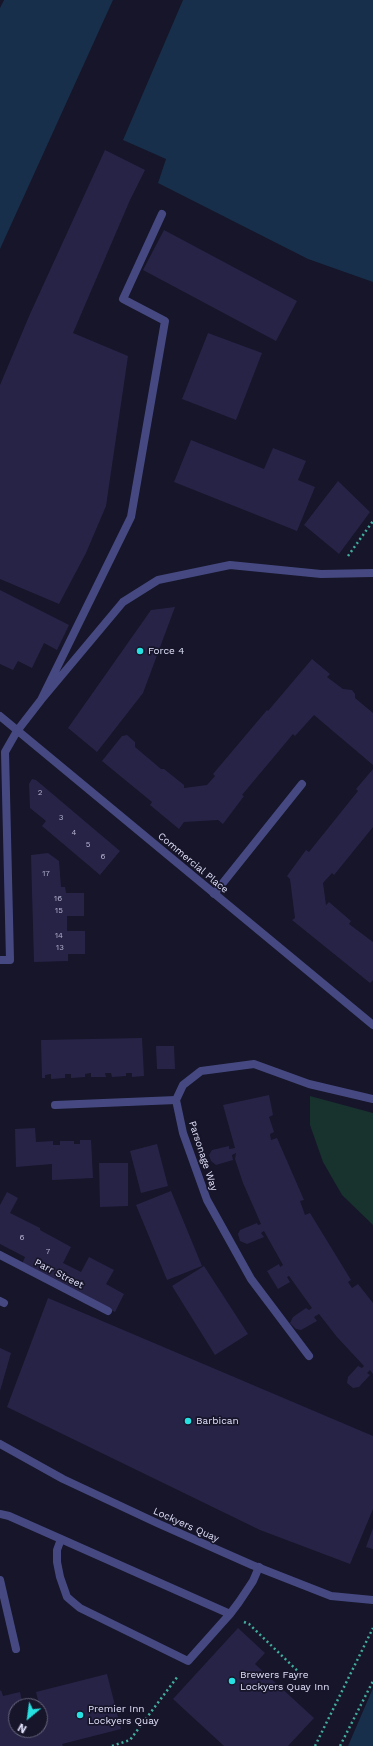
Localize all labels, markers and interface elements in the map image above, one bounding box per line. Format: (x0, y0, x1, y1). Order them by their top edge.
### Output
place label: Force 4 (148, 645, 184, 657)
marker: Force 4 (135, 646, 145, 656)
house number: 2 (38, 788, 42, 798)
house number: 3 (59, 813, 63, 823)
house number: 4 (72, 828, 76, 838)
street label: Commercial Place (155, 830, 231, 896)
house number: 5 (86, 840, 90, 850)
house number: 6 (101, 852, 105, 862)
house number: 17 (42, 869, 50, 879)
house number: 16 (54, 894, 62, 904)
house number: 15 (55, 906, 63, 916)
house number: 14 (55, 931, 63, 941)
house number: 13 (56, 943, 64, 953)
street label: Parsonage Way (186, 1119, 220, 1193)
house number: 6 (20, 1233, 24, 1243)
house number: 7 (46, 1247, 50, 1257)
street label: Parr Street (32, 1257, 86, 1291)
place label: Barbican (196, 1415, 239, 1427)
marker: Barbican (183, 1416, 193, 1426)
street label: Lockyers Quay (151, 1505, 221, 1545)
place label: Brewers Fayre Lockyers Quay Inn (240, 1669, 329, 1692)
marker: Brewers Fayre Lockyers Quay Inn (227, 1676, 237, 1686)
north arrow (8, 1698, 48, 1738)
place label: Premier Inn Lockyers Quay (88, 1703, 159, 1726)
marker: Premier Inn Lockyers Quay (75, 1710, 85, 1720)
text: N (16, 1720, 29, 1736)

